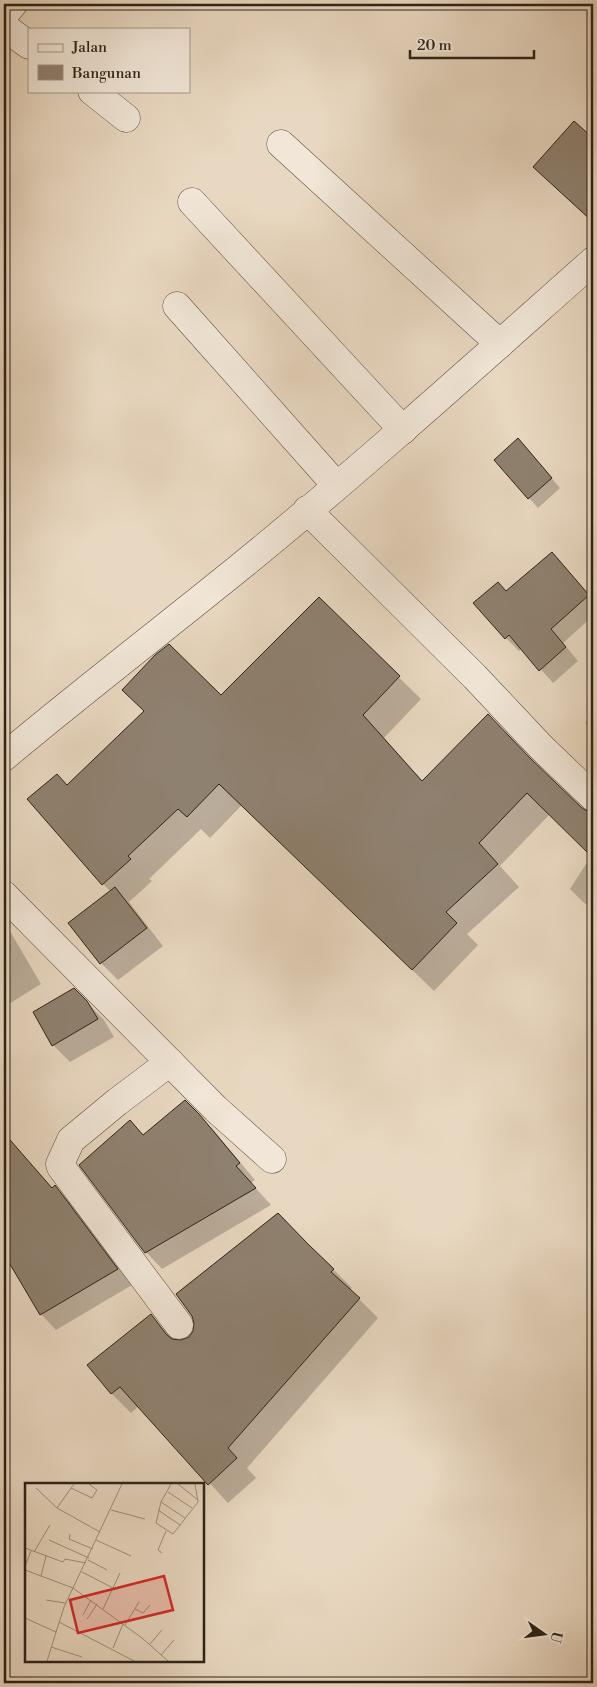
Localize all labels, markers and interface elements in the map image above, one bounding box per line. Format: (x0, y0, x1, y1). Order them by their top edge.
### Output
legend (28, 28, 190, 92)
scale bar (410, 28, 533, 60)
text: 20 m (417, 36, 452, 55)
text: Jalan (71, 38, 107, 57)
text: Bangunan (71, 64, 141, 83)
inset map (25, 1483, 204, 1662)
north arrow (520, 1610, 570, 1660)
text: U (546, 1629, 566, 1644)

